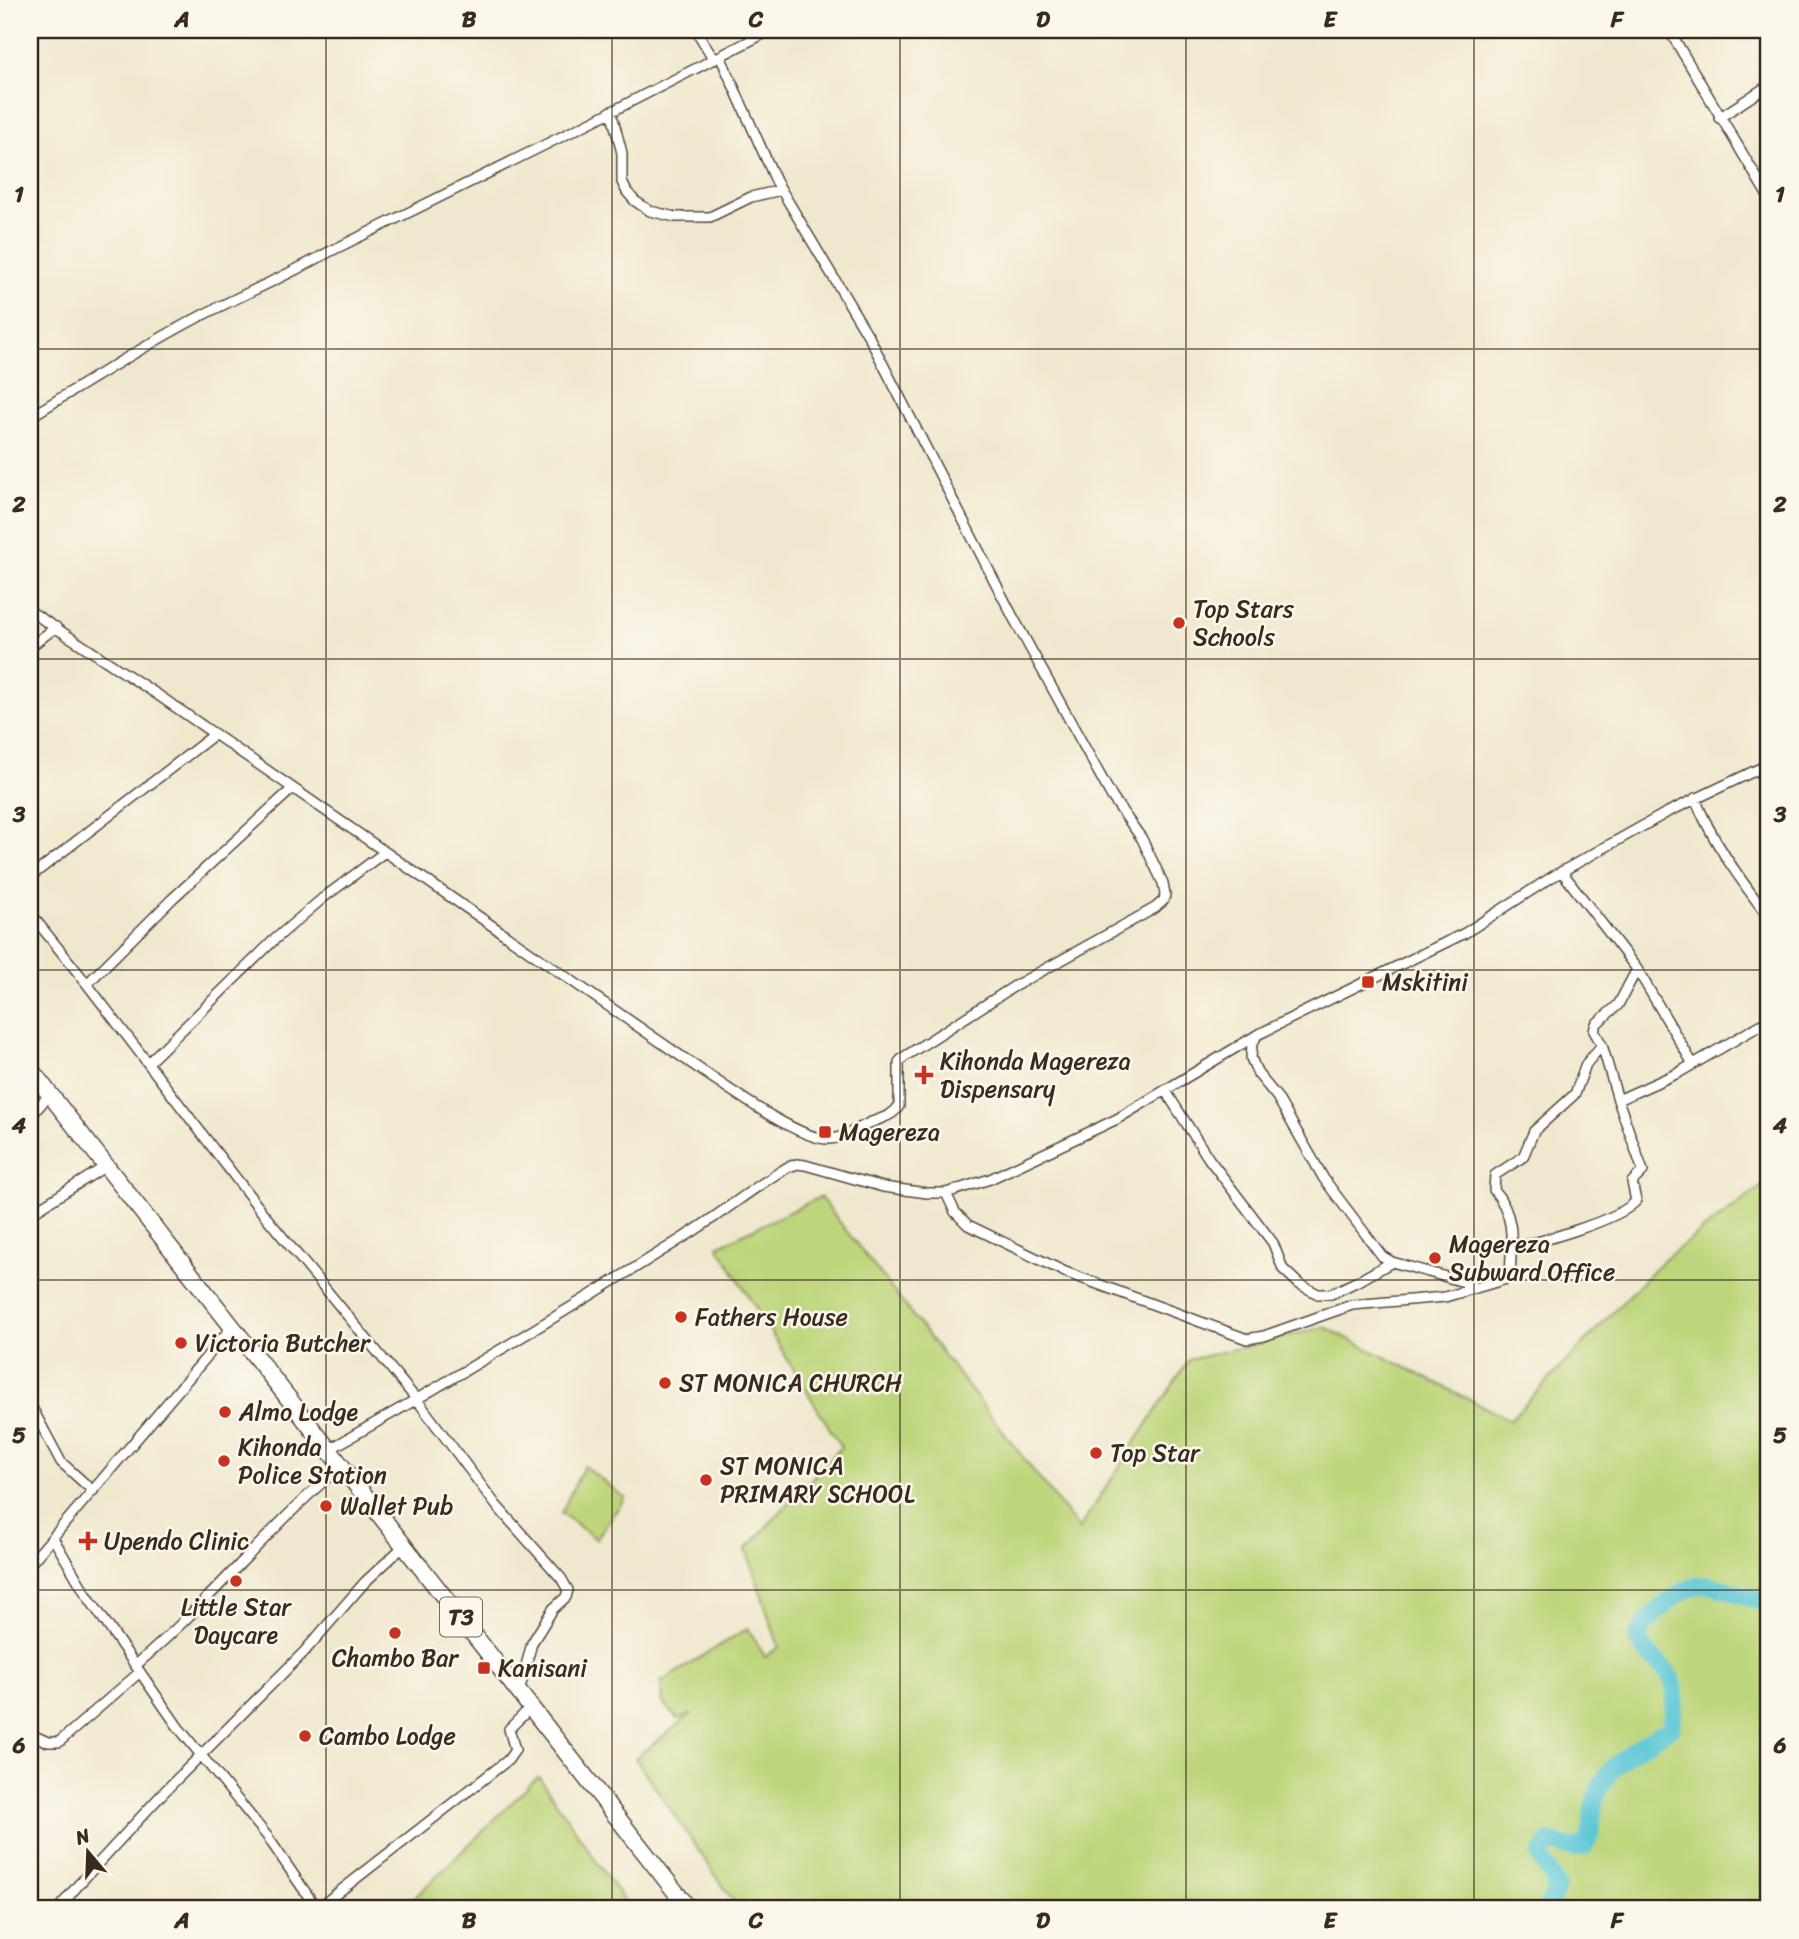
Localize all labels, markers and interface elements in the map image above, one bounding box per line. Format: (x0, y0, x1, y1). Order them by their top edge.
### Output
text: A (173, 0, 190, 40)
text: B (462, 0, 477, 40)
text: C (748, 0, 764, 40)
text: D (1036, 0, 1051, 40)
text: E (1324, 0, 1339, 40)
text: F (1610, 0, 1625, 40)
text: 1 (14, 174, 24, 215)
text: 1 (1775, 174, 1785, 215)
text: 2 (11, 484, 26, 525)
text: 2 (1772, 484, 1787, 525)
place label: Top Stars Schools (1193, 588, 1295, 658)
marker: Top Stars Schools (1171, 615, 1187, 631)
text: 3 (12, 794, 26, 835)
text: 3 (1773, 794, 1787, 835)
place label: Mskitini (1382, 961, 1468, 1003)
marker: Mskitini (1360, 974, 1376, 990)
place label: Kihonda Magereza Dispensary (940, 1040, 1131, 1110)
marker: Kihonda Magereza Dispensary (914, 1065, 934, 1085)
text: 4 (11, 1105, 27, 1146)
text: 4 (1772, 1105, 1788, 1146)
place label: Magereza (839, 1111, 940, 1153)
marker: Magereza (817, 1124, 833, 1140)
place label: Magereza Subward Office (1449, 1223, 1615, 1293)
marker: Magereza Subward Office (1427, 1250, 1443, 1266)
place label: Fathers House (695, 1296, 848, 1338)
marker: Fathers House (673, 1309, 689, 1325)
place label: Victoria Butcher (195, 1322, 372, 1364)
marker: Victoria Butcher (173, 1335, 189, 1351)
place label: ST MONICA CHURCH (679, 1362, 902, 1404)
marker: ST MONICA CHURCH (657, 1375, 673, 1391)
place label: Almo Lodge (238, 1391, 358, 1433)
marker: Almo Lodge (217, 1404, 233, 1420)
text: 5 (12, 1415, 26, 1456)
text: 5 (1773, 1415, 1787, 1456)
place label: Kihonda Police Station (238, 1426, 387, 1496)
place label: Top Star (1110, 1432, 1201, 1474)
place label: ST MONICA PRIMARY SCHOOL (720, 1445, 915, 1515)
marker: Top Star (1088, 1445, 1104, 1461)
marker: Kihonda Police Station (216, 1453, 232, 1469)
marker: ST MONICA PRIMARY SCHOOL (698, 1472, 714, 1488)
place label: Wallet Pub (340, 1485, 453, 1527)
marker: Wallet Pub (318, 1498, 334, 1514)
place label: Upendo Clinic (104, 1520, 249, 1562)
marker: Upendo Clinic (78, 1531, 98, 1551)
marker: Little Star Daycare (228, 1573, 244, 1589)
place label: Little Star Daycare (181, 1586, 292, 1656)
road number: T3 (440, 1598, 482, 1636)
marker: Chambo Bar (387, 1625, 403, 1641)
place label: Chambo Bar (332, 1637, 460, 1679)
place label: Kanisani (498, 1647, 588, 1689)
marker: Kanisani (476, 1660, 492, 1676)
place label: Cambo Lodge (319, 1715, 456, 1757)
text: 6 (11, 1725, 26, 1766)
text: 6 (1772, 1725, 1787, 1766)
marker: Cambo Lodge (297, 1728, 313, 1744)
north arrow (52, 1816, 122, 1886)
text: N (70, 1818, 95, 1854)
text: A (173, 1900, 190, 1939)
text: B (462, 1900, 477, 1939)
text: C (748, 1900, 764, 1939)
text: D (1036, 1900, 1051, 1939)
text: E (1324, 1900, 1339, 1939)
text: F (1610, 1900, 1625, 1939)

